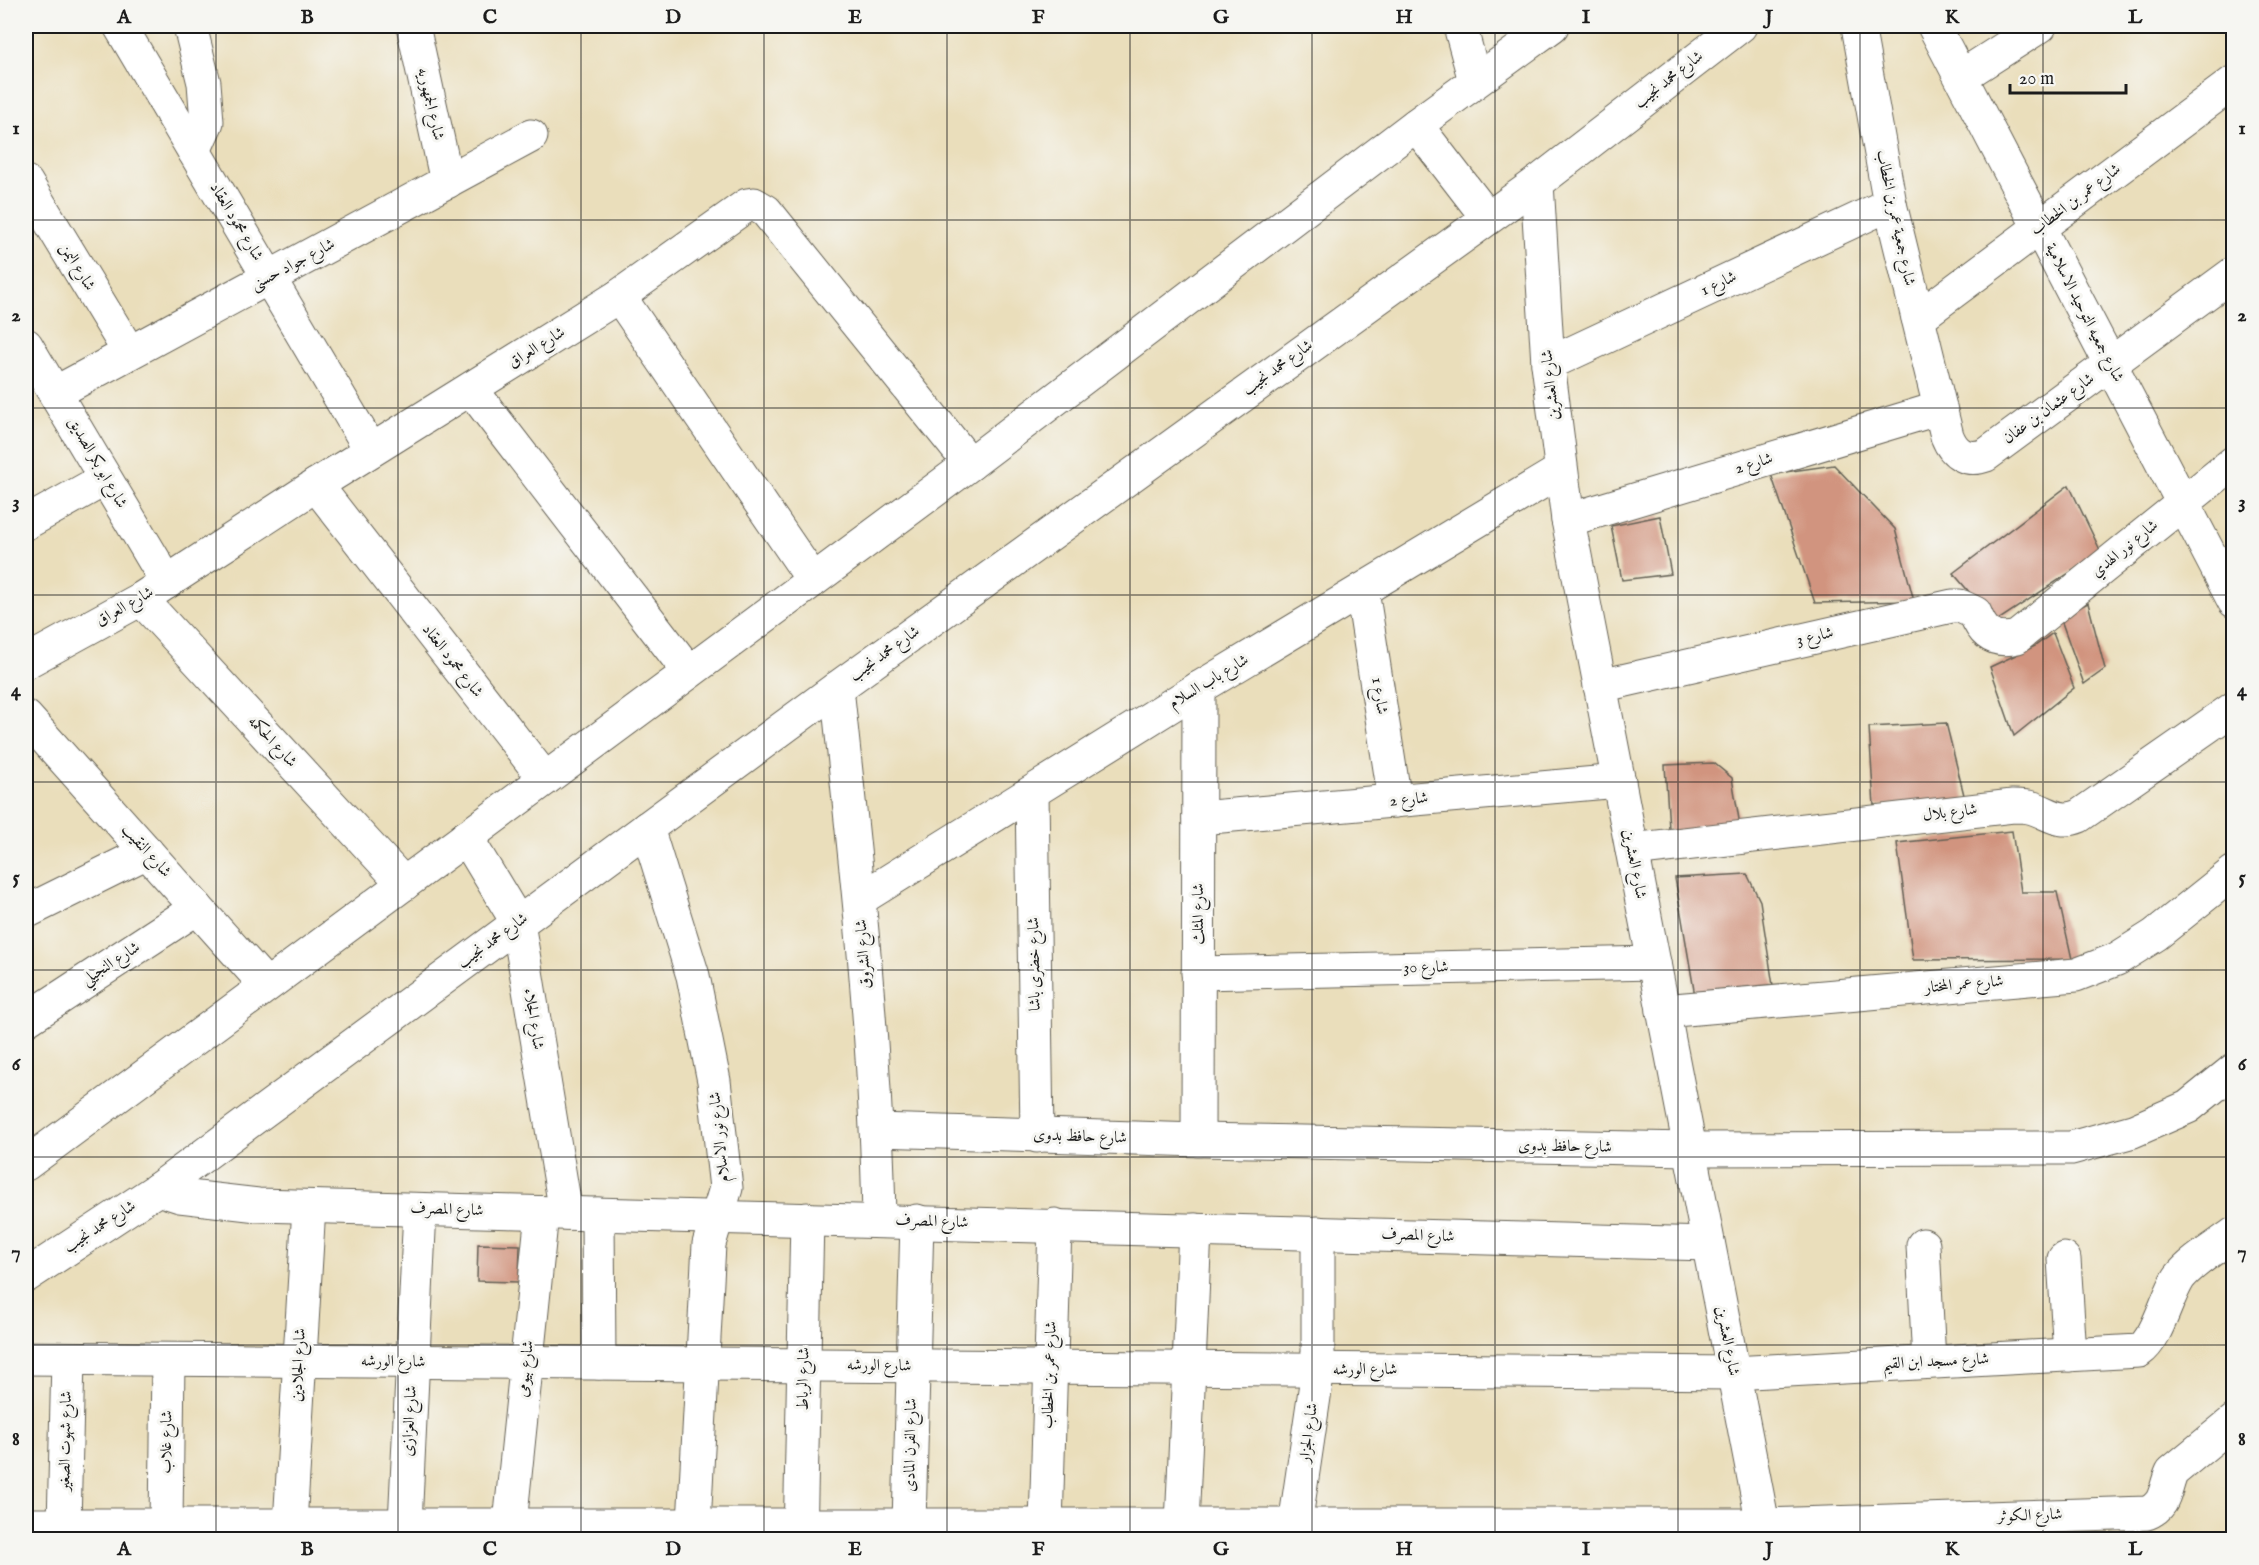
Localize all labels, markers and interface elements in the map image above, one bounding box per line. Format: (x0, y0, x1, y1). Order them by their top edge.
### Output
text: A (116, 5, 132, 30)
text: B (300, 5, 314, 30)
text: C (483, 5, 497, 30)
text: D (665, 5, 681, 30)
text: E (848, 5, 862, 30)
text: F (1032, 5, 1045, 30)
text: G (1213, 5, 1230, 30)
text: H (1395, 5, 1413, 30)
text: I (1582, 5, 1591, 30)
text: J (1762, 5, 1774, 30)
text: K (1945, 5, 1961, 30)
text: L (2128, 5, 2143, 30)
street label: شارع محمد نجيب (1630, 47, 1709, 115)
scale bar (2010, 57, 2126, 95)
street label: شارع الجمهوريه (410, 66, 448, 143)
text: 20 m (2019, 68, 2054, 91)
text: 1 (12, 116, 20, 141)
text: 1 (2238, 116, 2246, 141)
street label: شارع جمعية عمر بن الخطاب (1869, 148, 1919, 288)
street label: شارع عمر بن الخطاب (2027, 160, 2126, 242)
street label: شارع محمود العقاد (203, 179, 267, 266)
street label: شارع جواد حسنى (247, 234, 340, 297)
street label: شارع اليمن (53, 239, 99, 296)
street label: شارع جمعيه التوحيد الاسلامية (2038, 240, 2128, 387)
street label: شارع 1 (1698, 267, 1741, 303)
text: 2 (11, 303, 21, 328)
text: 2 (2237, 303, 2247, 328)
street label: شارع العراق (505, 323, 570, 375)
street label: شارع محمد نجيب (1239, 336, 1318, 402)
street label: شارع العشرين (1537, 348, 1567, 421)
street label: شارع عثمان بن عفان (1999, 369, 2100, 451)
street label: شارع ابو بكر الصديق (61, 414, 131, 513)
street label: شارع 2 (1733, 449, 1776, 481)
text: 3 (12, 490, 20, 515)
text: 3 (2238, 490, 2246, 515)
street label: شارع نور الهدي (2087, 516, 2164, 584)
street label: شارع العراق (93, 582, 158, 633)
street label: شارع محمود العقاد (415, 620, 487, 703)
street label: شارع محمد نجيب (846, 622, 925, 688)
street label: شارع 3 (1795, 623, 1836, 653)
street label: شارع باب السلام (1165, 650, 1254, 716)
street label: شارع 1 (1364, 676, 1392, 716)
text: 4 (11, 678, 22, 703)
text: 4 (2237, 678, 2248, 703)
street label: شارع الحكمه (242, 712, 301, 773)
street label: شارع 2 (1389, 788, 1429, 814)
street label: شارع بلال (1921, 800, 1979, 828)
street label: شارع النقيب (115, 820, 175, 883)
street label: شارع العشرين (1615, 827, 1651, 901)
text: 5 (12, 865, 20, 890)
text: 5 (2238, 865, 2246, 890)
street label: شارع المثلث (1189, 883, 1211, 945)
street label: شارع محمد نجيب (454, 909, 533, 975)
street label: شارع خضرى باشا (1024, 917, 1048, 1011)
street label: شارع الشروق (852, 918, 878, 990)
street label: شارع النجيلي (78, 938, 146, 994)
street label: شارع 30 (1403, 958, 1449, 980)
street label: شارع عمر المختار (1922, 972, 2004, 1001)
street label: شارع الجلاء (516, 987, 548, 1051)
text: 6 (12, 1052, 22, 1077)
text: 6 (2238, 1052, 2248, 1077)
street label: شارع نور الاسلام (705, 1090, 738, 1183)
street label: شارع حافظ بدوى (1033, 1125, 1127, 1151)
street label: شارع حافظ بدوى (1518, 1136, 1612, 1160)
street label: شارع محمد نجيب (60, 1196, 141, 1259)
street label: شارع المصرف (410, 1199, 484, 1223)
street label: شارع المصرف (895, 1211, 969, 1235)
street label: شارع المصرف (1381, 1225, 1455, 1249)
text: 7 (11, 1240, 21, 1265)
text: 7 (2237, 1240, 2247, 1265)
street label: شارع العشرين (1708, 1304, 1744, 1378)
street label: شارع عمر بن الخطاب (1038, 1321, 1064, 1429)
street label: شارع الجلادين (287, 1327, 313, 1403)
street label: شارع بيومى (513, 1339, 541, 1399)
street label: شارع الرباط (793, 1347, 817, 1411)
street label: شارع مسجد ابن القيم (1882, 1349, 1990, 1380)
street label: شارع الورشه (360, 1351, 425, 1375)
street label: شارع الورشه (846, 1355, 911, 1379)
street label: شارع الورشه (1333, 1360, 1397, 1382)
street label: شارع العزازى (398, 1385, 424, 1457)
street label: شارع شهوت الصغير (55, 1391, 79, 1493)
street label: شارع الفرن المادى (900, 1398, 924, 1492)
street label: شارع الجزار (1295, 1402, 1325, 1466)
street label: شارع غلاب (156, 1410, 180, 1474)
text: 8 (12, 1427, 20, 1452)
text: 8 (2238, 1427, 2246, 1452)
street label: شارع الكوثر (1995, 1505, 2063, 1529)
text: A (116, 1537, 132, 1562)
text: B (300, 1537, 314, 1562)
text: C (483, 1537, 497, 1562)
text: D (665, 1537, 681, 1562)
text: E (848, 1537, 862, 1562)
text: F (1032, 1537, 1045, 1562)
text: G (1213, 1537, 1230, 1562)
text: H (1395, 1537, 1413, 1562)
text: I (1582, 1537, 1591, 1562)
text: J (1762, 1537, 1774, 1562)
text: K (1945, 1537, 1961, 1562)
text: L (2128, 1537, 2143, 1562)

